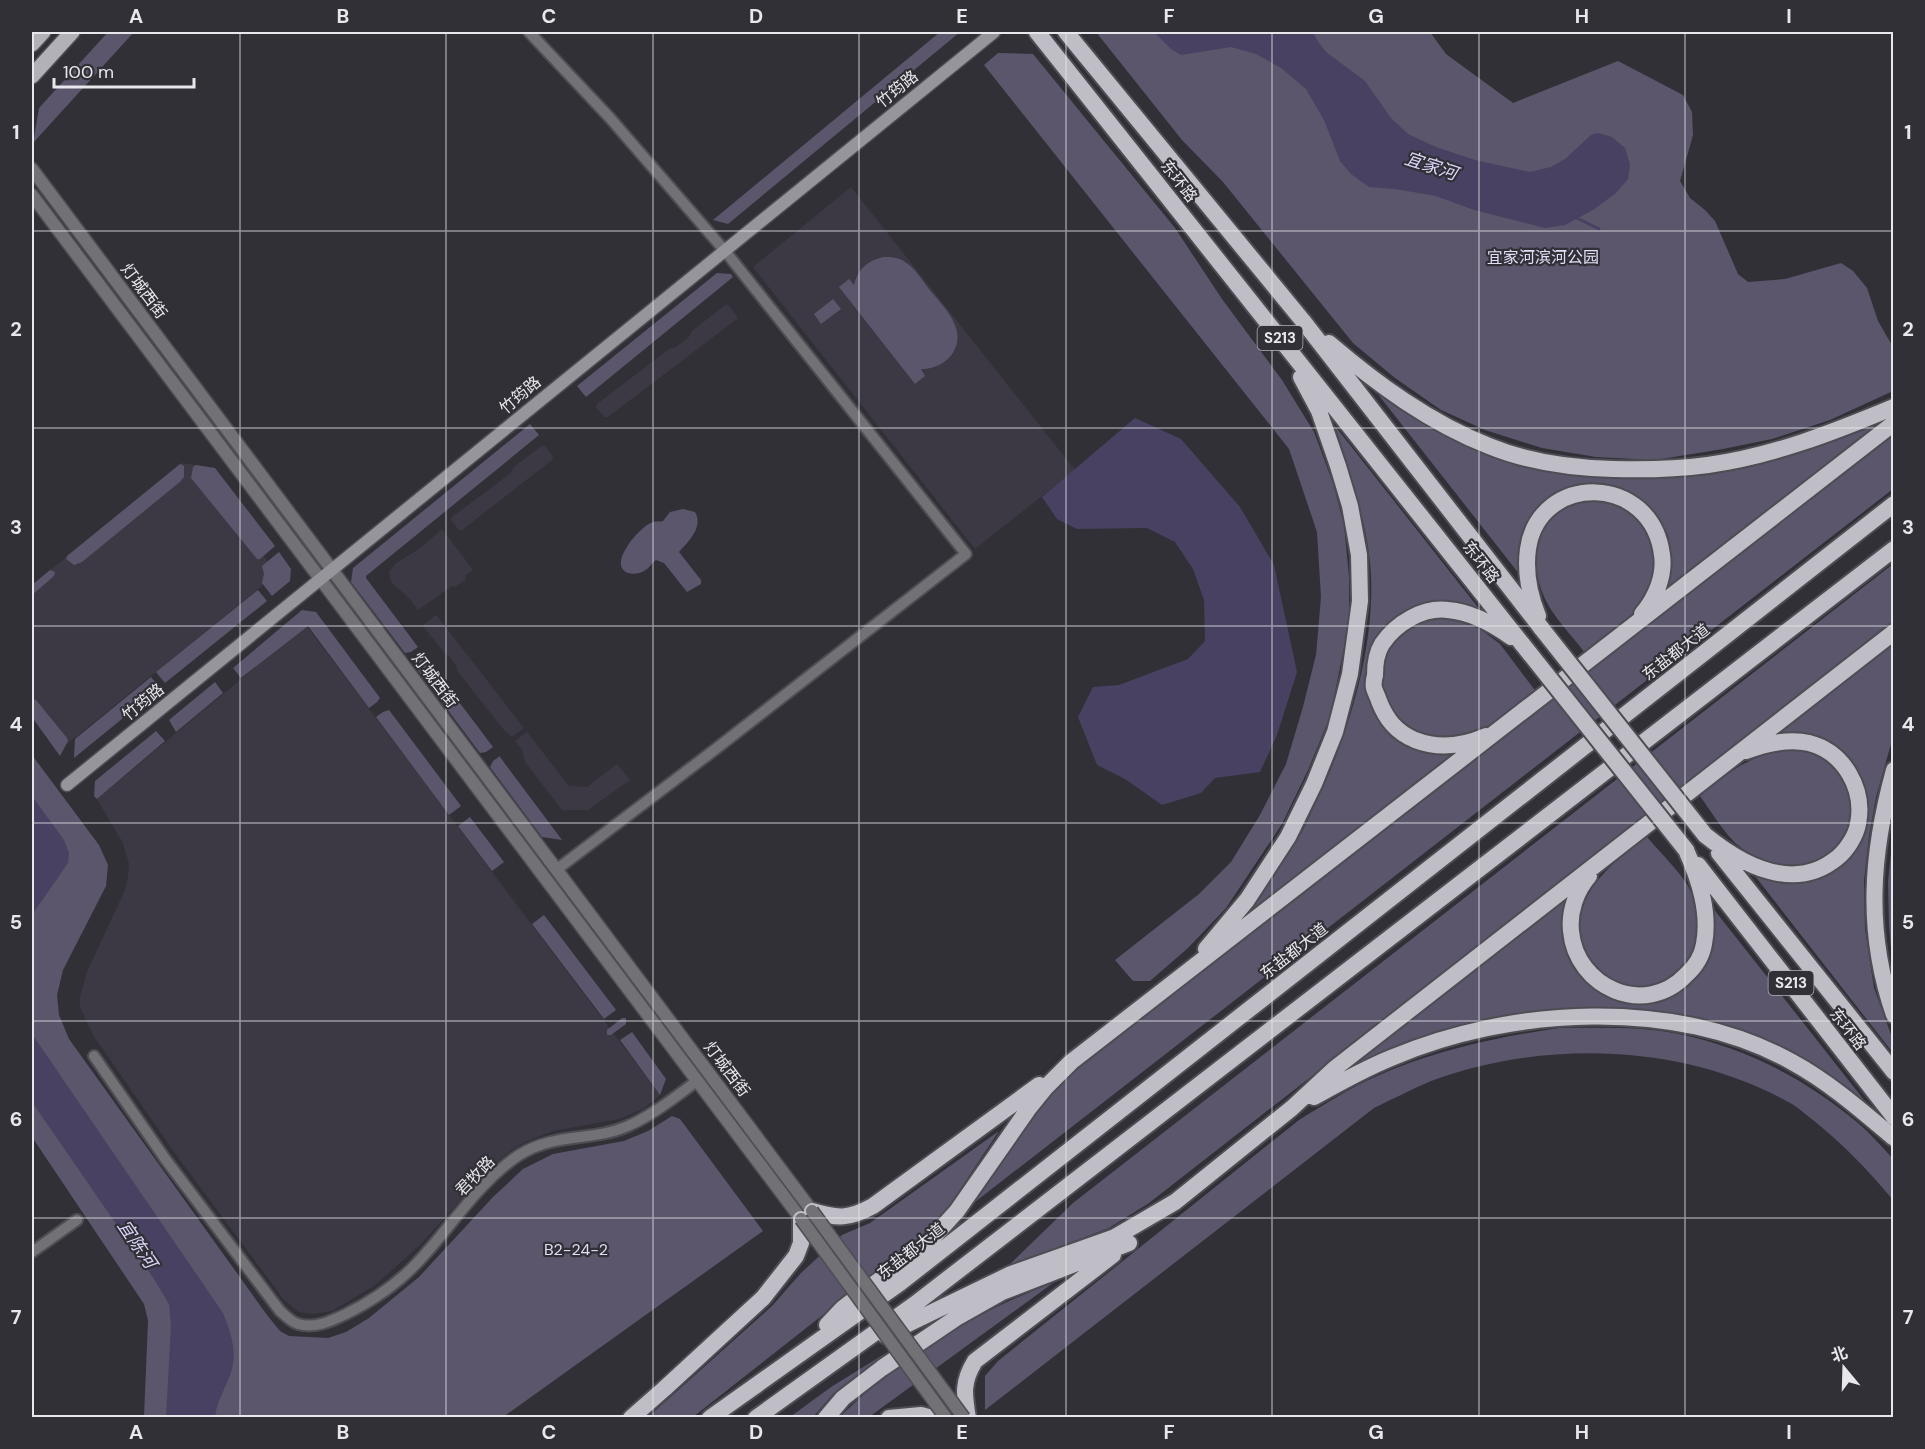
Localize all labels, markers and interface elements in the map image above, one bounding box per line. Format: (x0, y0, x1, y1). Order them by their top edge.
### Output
text: A (129, 3, 143, 29)
text: B (337, 3, 349, 29)
text: C (542, 3, 556, 29)
text: D (749, 3, 763, 29)
text: E (956, 3, 968, 29)
text: F (1163, 3, 1175, 29)
text: G (1368, 3, 1384, 29)
text: H (1575, 3, 1589, 29)
text: I (1786, 3, 1792, 29)
scale bar (54, 51, 194, 89)
text: 100 m (63, 60, 114, 84)
street label: 竹筠路 (872, 66, 922, 112)
text: 1 (12, 119, 20, 145)
text: 1 (1904, 119, 1912, 145)
water label: 宜家河 (1402, 146, 1463, 187)
street label: 东环路 (1156, 156, 1202, 206)
park label: 宜家河滨河公园 (1487, 247, 1599, 268)
street label: 灯城西街 (116, 259, 172, 323)
text: 2 (10, 316, 22, 342)
text: 2 (1902, 316, 1914, 342)
road number: S213 (1258, 326, 1302, 350)
street label: 竹筠路 (495, 372, 545, 418)
text: 3 (10, 514, 22, 540)
text: 3 (1902, 514, 1914, 540)
street label: 东环路 (1458, 537, 1504, 587)
street label: 东盐都大道 (1638, 619, 1714, 685)
street label: 灯城西街 (407, 648, 463, 712)
street label: 竹筠路 (118, 679, 168, 725)
text: 4 (10, 711, 23, 737)
text: 4 (1902, 711, 1915, 737)
text: 5 (10, 909, 22, 935)
text: 5 (1902, 909, 1914, 935)
street label: 东盐都大道 (1256, 918, 1332, 984)
road number: S213 (1768, 971, 1814, 995)
street label: 东环路 (1825, 1004, 1871, 1054)
street label: 灯城西街 (699, 1037, 755, 1101)
text: 6 (10, 1106, 22, 1132)
text: 6 (1902, 1106, 1914, 1132)
street label: 君牧路 (451, 1151, 499, 1201)
water label: 宜陈河 (112, 1215, 164, 1276)
street label: 东盐都大道 (873, 1218, 949, 1284)
park label: B2-24-2 (544, 1239, 608, 1260)
text: 7 (11, 1304, 22, 1330)
text: 7 (1903, 1304, 1914, 1330)
north arrow (1814, 1338, 1874, 1398)
text: 北 (1828, 1342, 1850, 1367)
text: A (129, 1419, 143, 1445)
text: B (337, 1419, 349, 1445)
text: C (542, 1419, 556, 1445)
text: D (749, 1419, 763, 1445)
text: E (956, 1419, 968, 1445)
text: F (1163, 1419, 1175, 1445)
text: G (1368, 1419, 1384, 1445)
text: H (1575, 1419, 1589, 1445)
text: I (1786, 1419, 1792, 1445)

